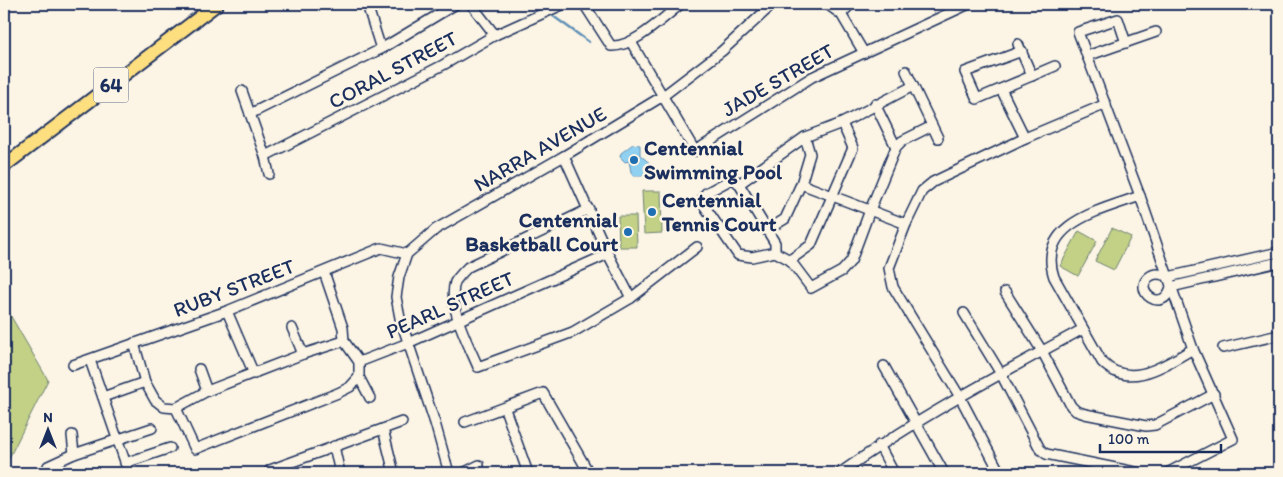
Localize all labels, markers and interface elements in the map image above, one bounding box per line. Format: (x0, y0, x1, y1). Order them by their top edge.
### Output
street label: CORAL STREET (324, 25, 462, 114)
street label: JADE STREET (717, 37, 838, 122)
road number: 64 (94, 68, 128, 102)
street label: NARRA AVENUE (469, 101, 610, 197)
place label: Centennial Swimming Pool (644, 135, 783, 185)
marker: Centennial Swimming Pool (628, 154, 640, 166)
place label: Centennial Tennis Court (661, 187, 776, 236)
marker: Centennial Tennis Court (646, 206, 658, 218)
place label: Centennial Basketball Court (465, 207, 619, 256)
marker: Centennial Basketball Court (622, 226, 634, 238)
street label: RUBY STREET (169, 253, 298, 322)
street label: PEARL STREET (382, 265, 518, 344)
north arrow (22, 404, 72, 454)
text: N (43, 409, 53, 426)
scale bar (1100, 422, 1222, 454)
text: 100 m (1108, 430, 1150, 448)

